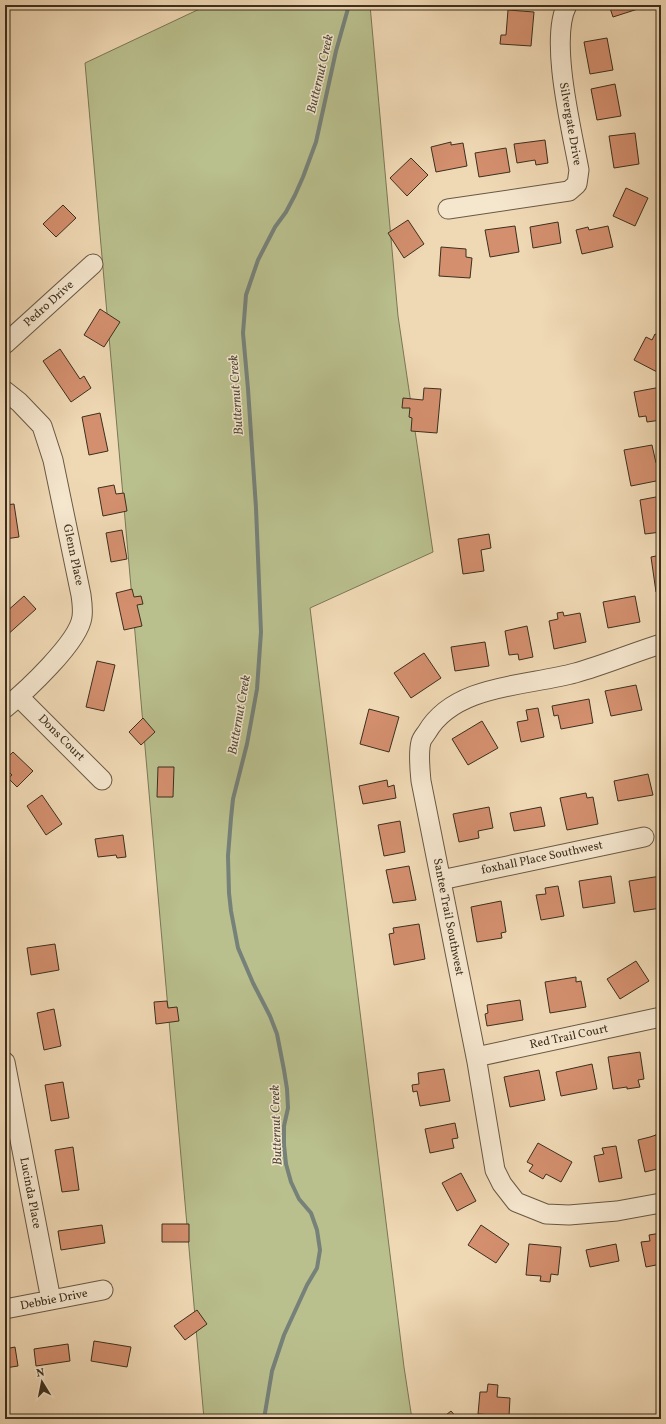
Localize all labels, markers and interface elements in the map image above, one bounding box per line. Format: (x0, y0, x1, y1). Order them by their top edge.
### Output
water label: Butternut Creek (303, 33, 339, 115)
street label: Silvergate Drive (555, 81, 585, 167)
street label: Pedro Drive (20, 277, 78, 331)
water label: Butternut Creek (225, 354, 249, 436)
street label: Glenn Place (59, 523, 87, 587)
water label: Butternut Creek (224, 674, 256, 756)
street label: Dons Court (34, 711, 88, 765)
street label: foxhall Place Southwest (480, 837, 604, 879)
street label: Santee Trail Southwest (429, 857, 467, 977)
street label: Red Trail Court (528, 1021, 610, 1053)
water label: Butternut Creek (267, 1084, 287, 1166)
street label: Lucinda Place (15, 1156, 45, 1230)
street label: Debbie Drive (19, 1286, 89, 1314)
north arrow (22, 1362, 62, 1402)
text: N (35, 1366, 46, 1382)

